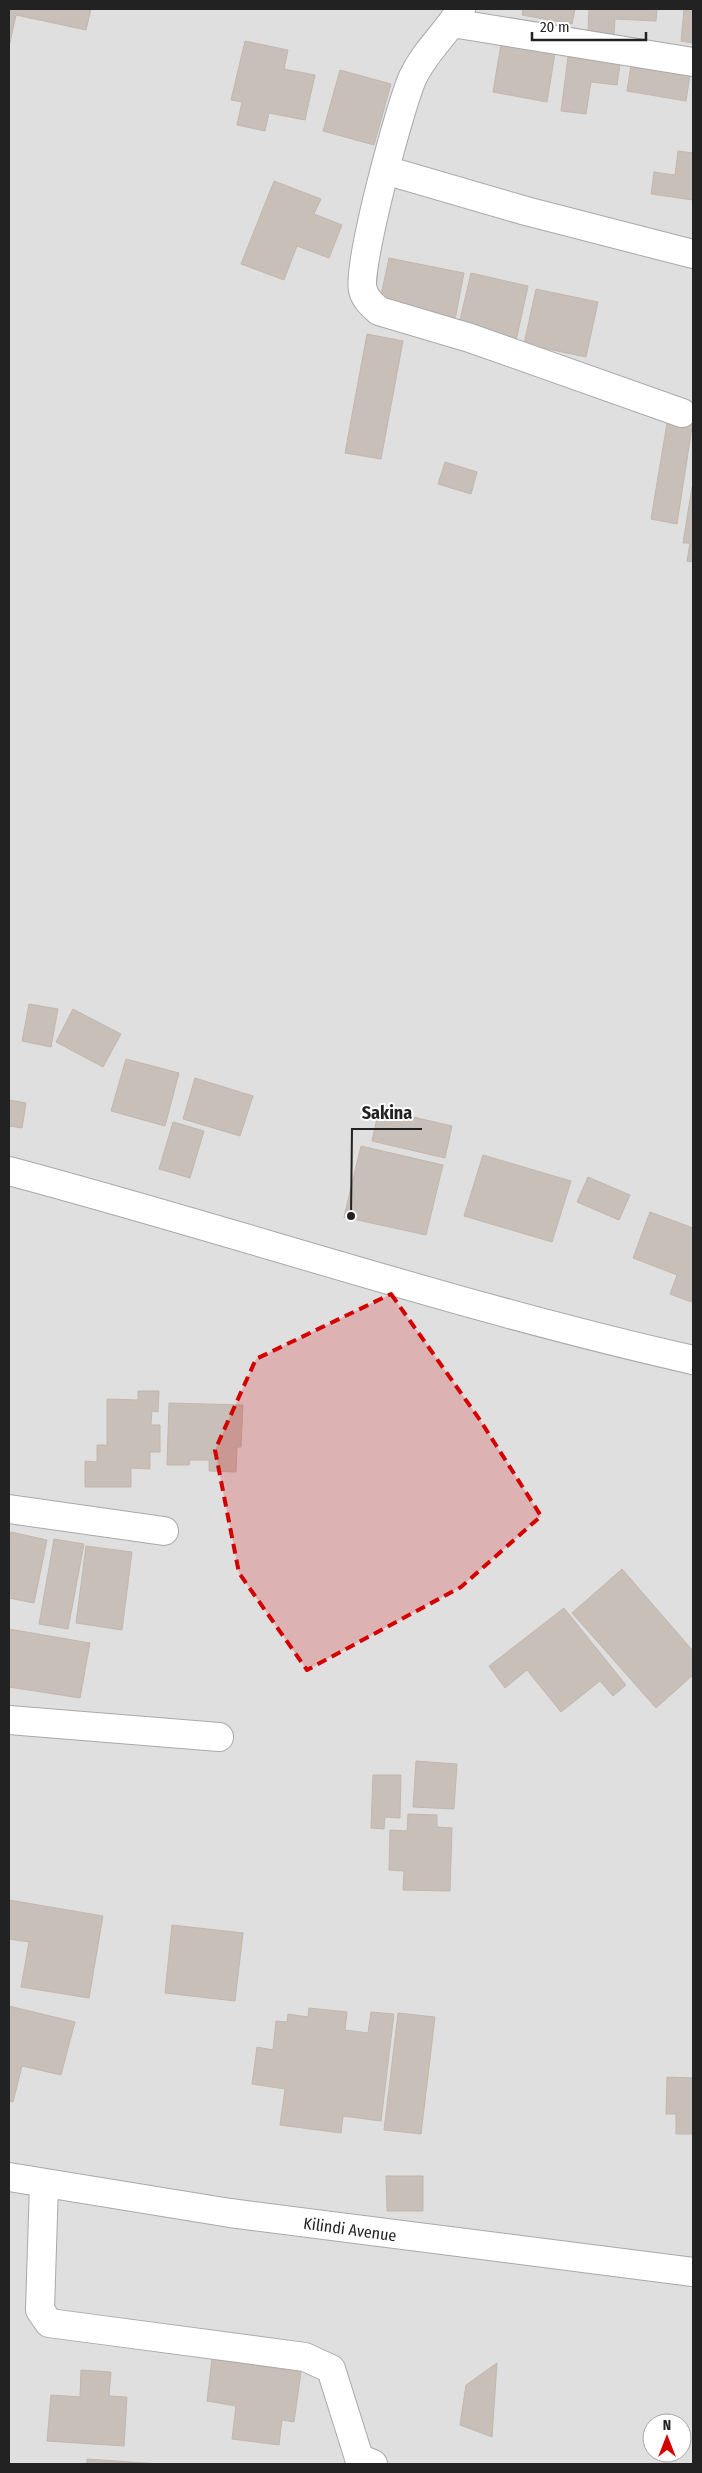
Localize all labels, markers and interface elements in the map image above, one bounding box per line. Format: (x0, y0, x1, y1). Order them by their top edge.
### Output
scale bar (532, 10, 646, 42)
text: 20 m (540, 18, 570, 36)
callout: Sakina (352, 1096, 422, 1129)
text: Sakina (362, 1102, 412, 1124)
street label: Kilindi Avenue (302, 2214, 398, 2245)
north arrow (642, 2413, 692, 2463)
text: N (663, 2417, 671, 2434)

